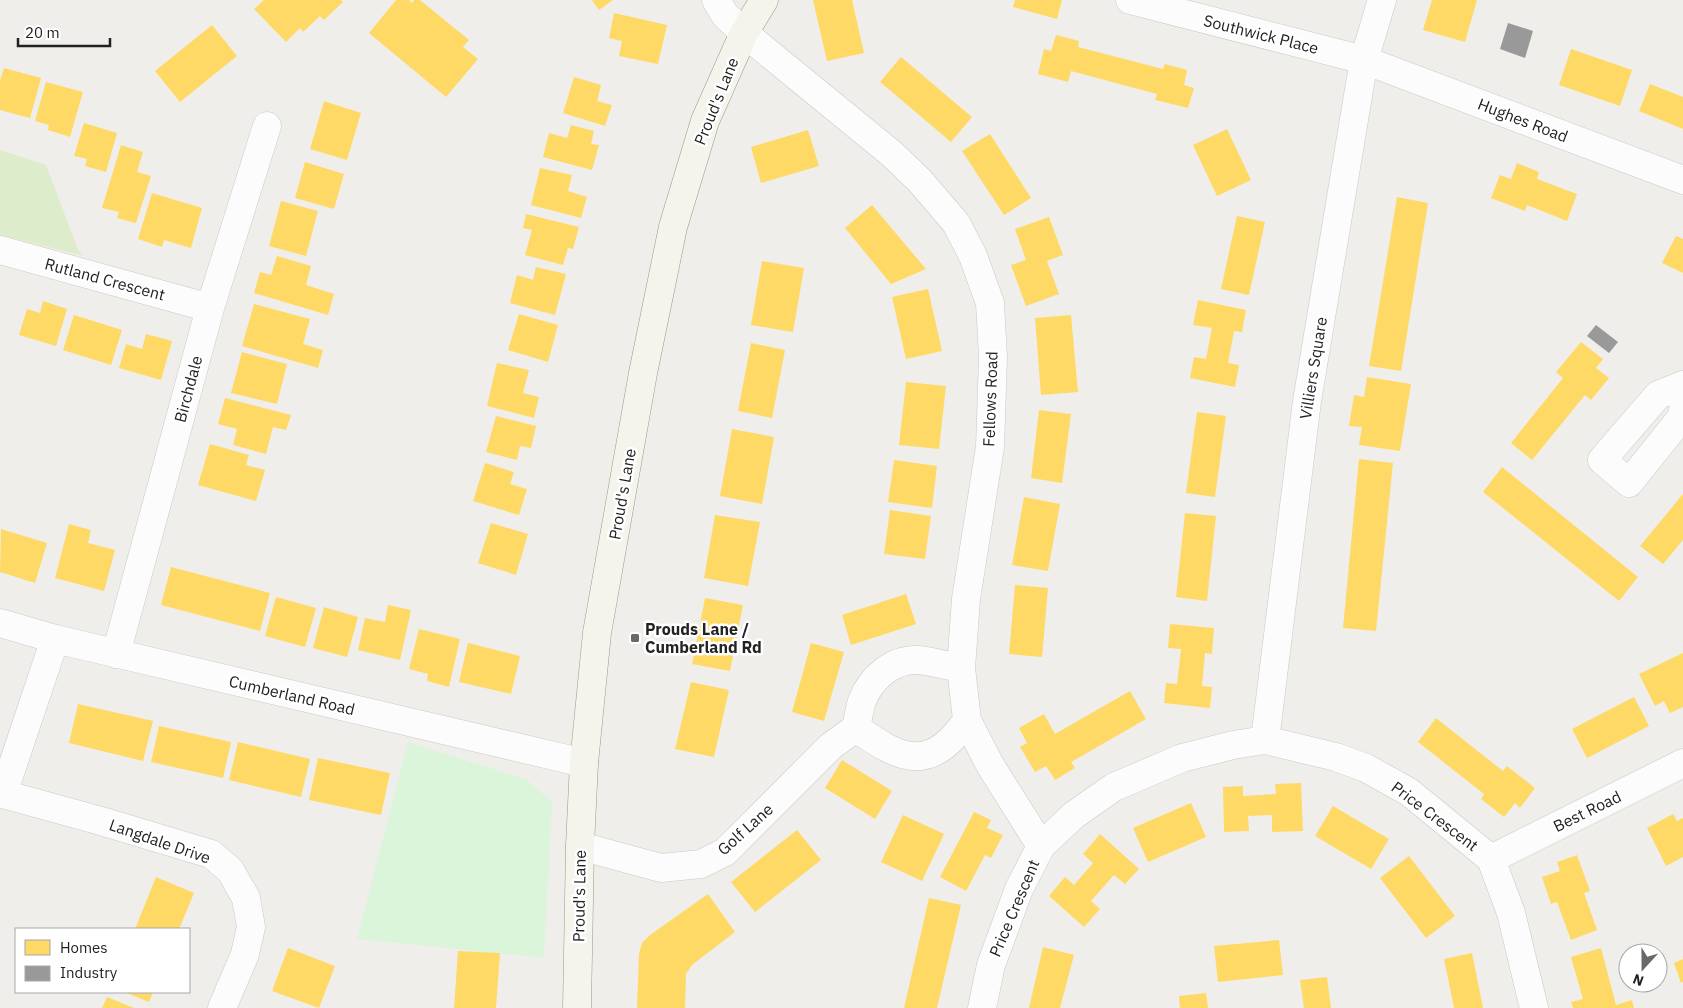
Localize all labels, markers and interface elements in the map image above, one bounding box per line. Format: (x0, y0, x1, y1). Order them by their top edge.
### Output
street label: Southwick Place (1201, 10, 1321, 58)
scale bar (18, 15, 110, 47)
text: 20 m (25, 23, 60, 42)
street label: Proud's Lane (689, 54, 743, 148)
street label: Hughes Road (1475, 94, 1571, 146)
street label: Rutland Crescent (43, 253, 167, 305)
street label: Villiers Square (1295, 315, 1331, 421)
street label: Fellows Road (978, 351, 1002, 447)
street label: Birchdale (169, 353, 207, 425)
street label: Proud's Lane (604, 446, 640, 541)
place label: Prouds Lane / Cumberland Rd (645, 619, 762, 657)
marker: Prouds Lane / Cumberland Rd (629, 632, 641, 644)
street label: Cumberland Road (227, 671, 357, 719)
street label: Price Crescent (1388, 777, 1482, 855)
street label: Best Road (1550, 786, 1624, 836)
street label: Golf Lane (713, 799, 777, 859)
street label: Langdale Drive (107, 814, 214, 868)
street label: Proud's Lane (568, 849, 590, 942)
street label: Price Crescent (985, 856, 1043, 960)
legend (15, 928, 190, 993)
text: Homes (60, 938, 108, 957)
north arrow (1618, 943, 1668, 993)
text: Industry (60, 963, 118, 982)
text: N (1630, 970, 1646, 990)

